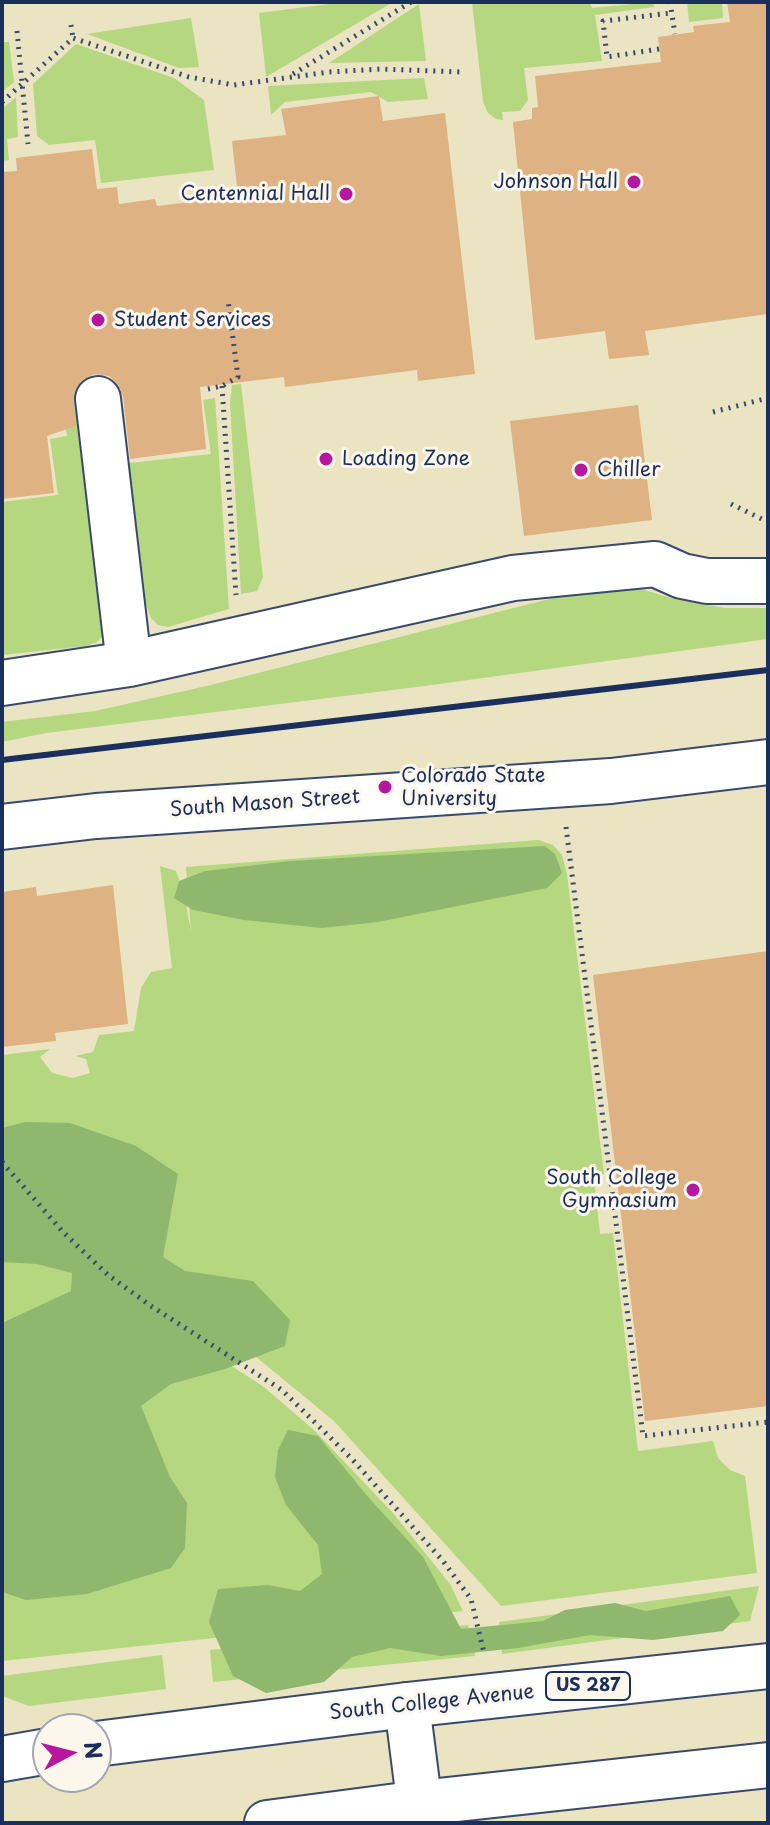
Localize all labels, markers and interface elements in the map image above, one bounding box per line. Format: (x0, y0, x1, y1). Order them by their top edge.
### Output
place label: Johnson Hall (493, 170, 618, 194)
marker: Johnson Hall (625, 173, 643, 191)
place label: Centennial Hall (180, 182, 330, 206)
marker: Centennial Hall (337, 185, 355, 203)
place label: Student Services (114, 308, 271, 332)
marker: Student Services (89, 311, 107, 329)
place label: Loading Zone (342, 447, 470, 471)
marker: Loading Zone (317, 450, 335, 468)
place label: Chiller (597, 458, 661, 482)
marker: Chiller (572, 461, 590, 479)
place label: Colorado State University (401, 764, 545, 811)
marker: Colorado State University (376, 778, 394, 796)
street label: South Mason Street (169, 785, 361, 823)
place label: South College Gymnasium (546, 1166, 677, 1213)
marker: South College Gymnasium (684, 1181, 702, 1199)
road number: US 287 (546, 1672, 630, 1700)
street label: South College Avenue (328, 1680, 536, 1726)
north arrow (32, 1713, 112, 1793)
text: N (77, 1740, 112, 1761)

